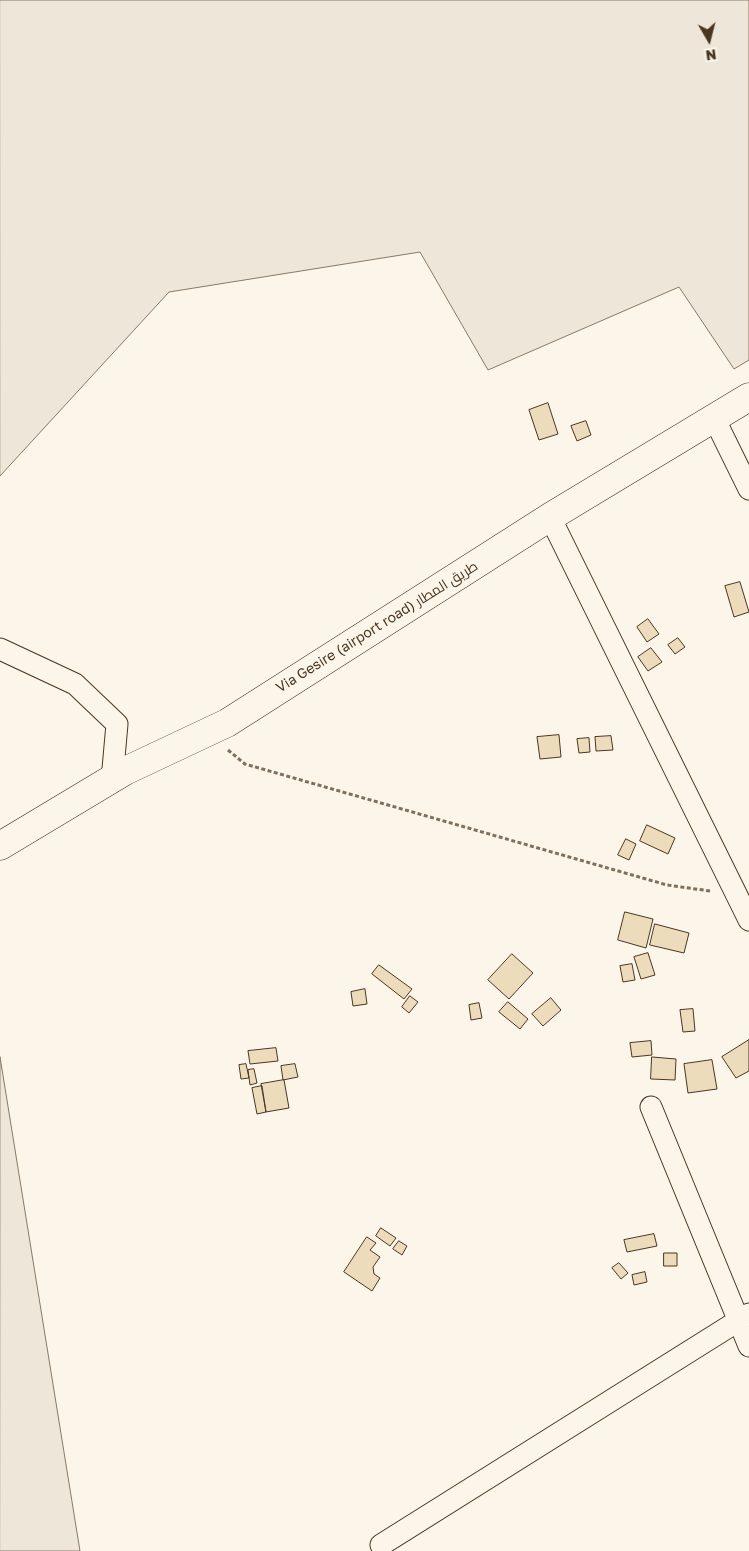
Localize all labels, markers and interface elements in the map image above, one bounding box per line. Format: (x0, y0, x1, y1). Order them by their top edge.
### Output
north arrow (684, 15, 734, 65)
text: N (705, 46, 718, 65)
street label: Via Gesire (airport road) طريق المطار (273, 558, 481, 696)

